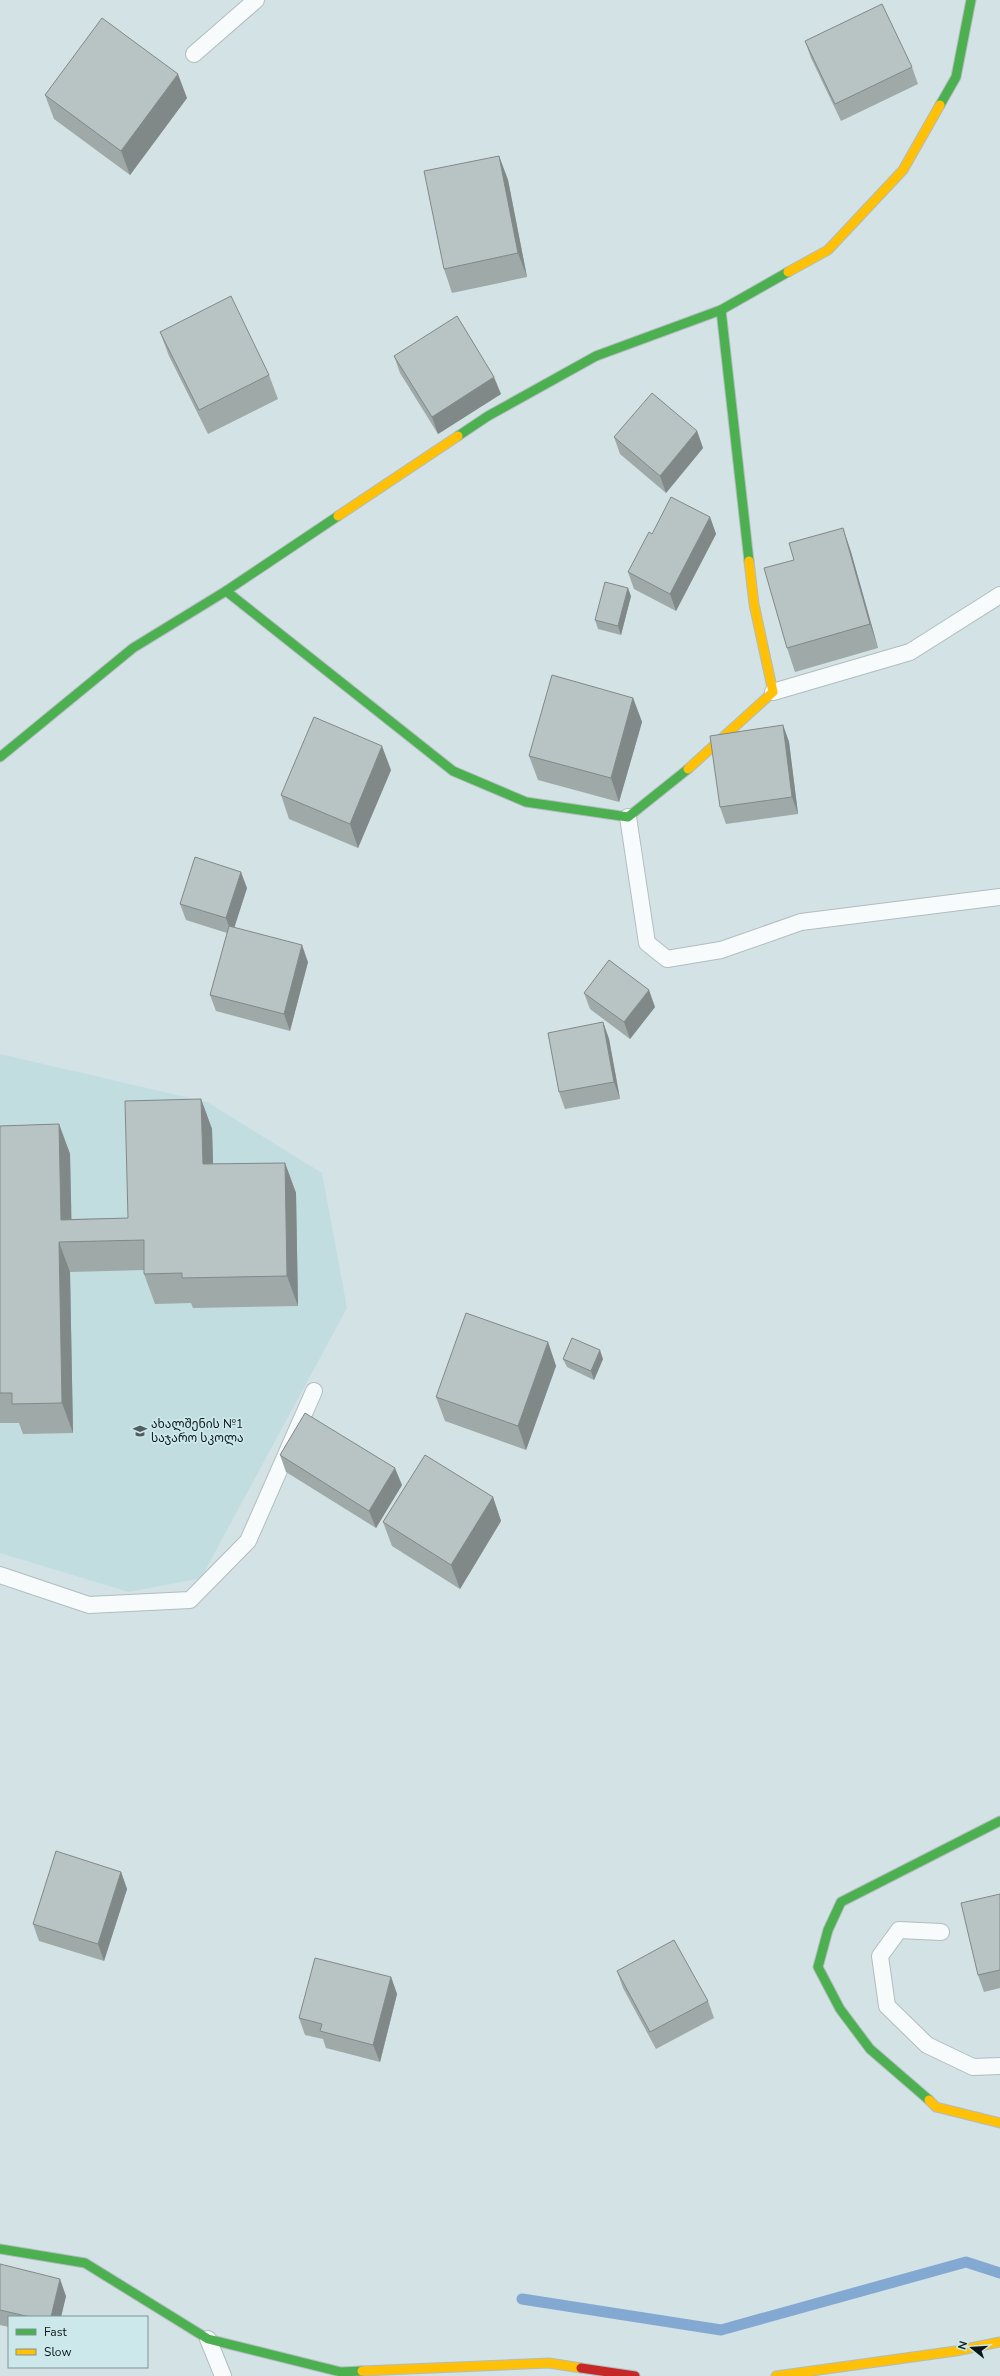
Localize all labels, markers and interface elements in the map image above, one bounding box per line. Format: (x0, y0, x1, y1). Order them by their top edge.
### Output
place label: ახალშენის №1 საჯარო სკოლა (151, 1416, 244, 1446)
school or university icon: ახალშენის №1 საჯარო სკოლა (132, 1423, 148, 1439)
legend (8, 2316, 148, 2368)
text: Fast (44, 2324, 67, 2340)
north arrow (952, 2328, 992, 2368)
text: N (955, 2339, 971, 2351)
text: Slow (44, 2344, 72, 2360)

